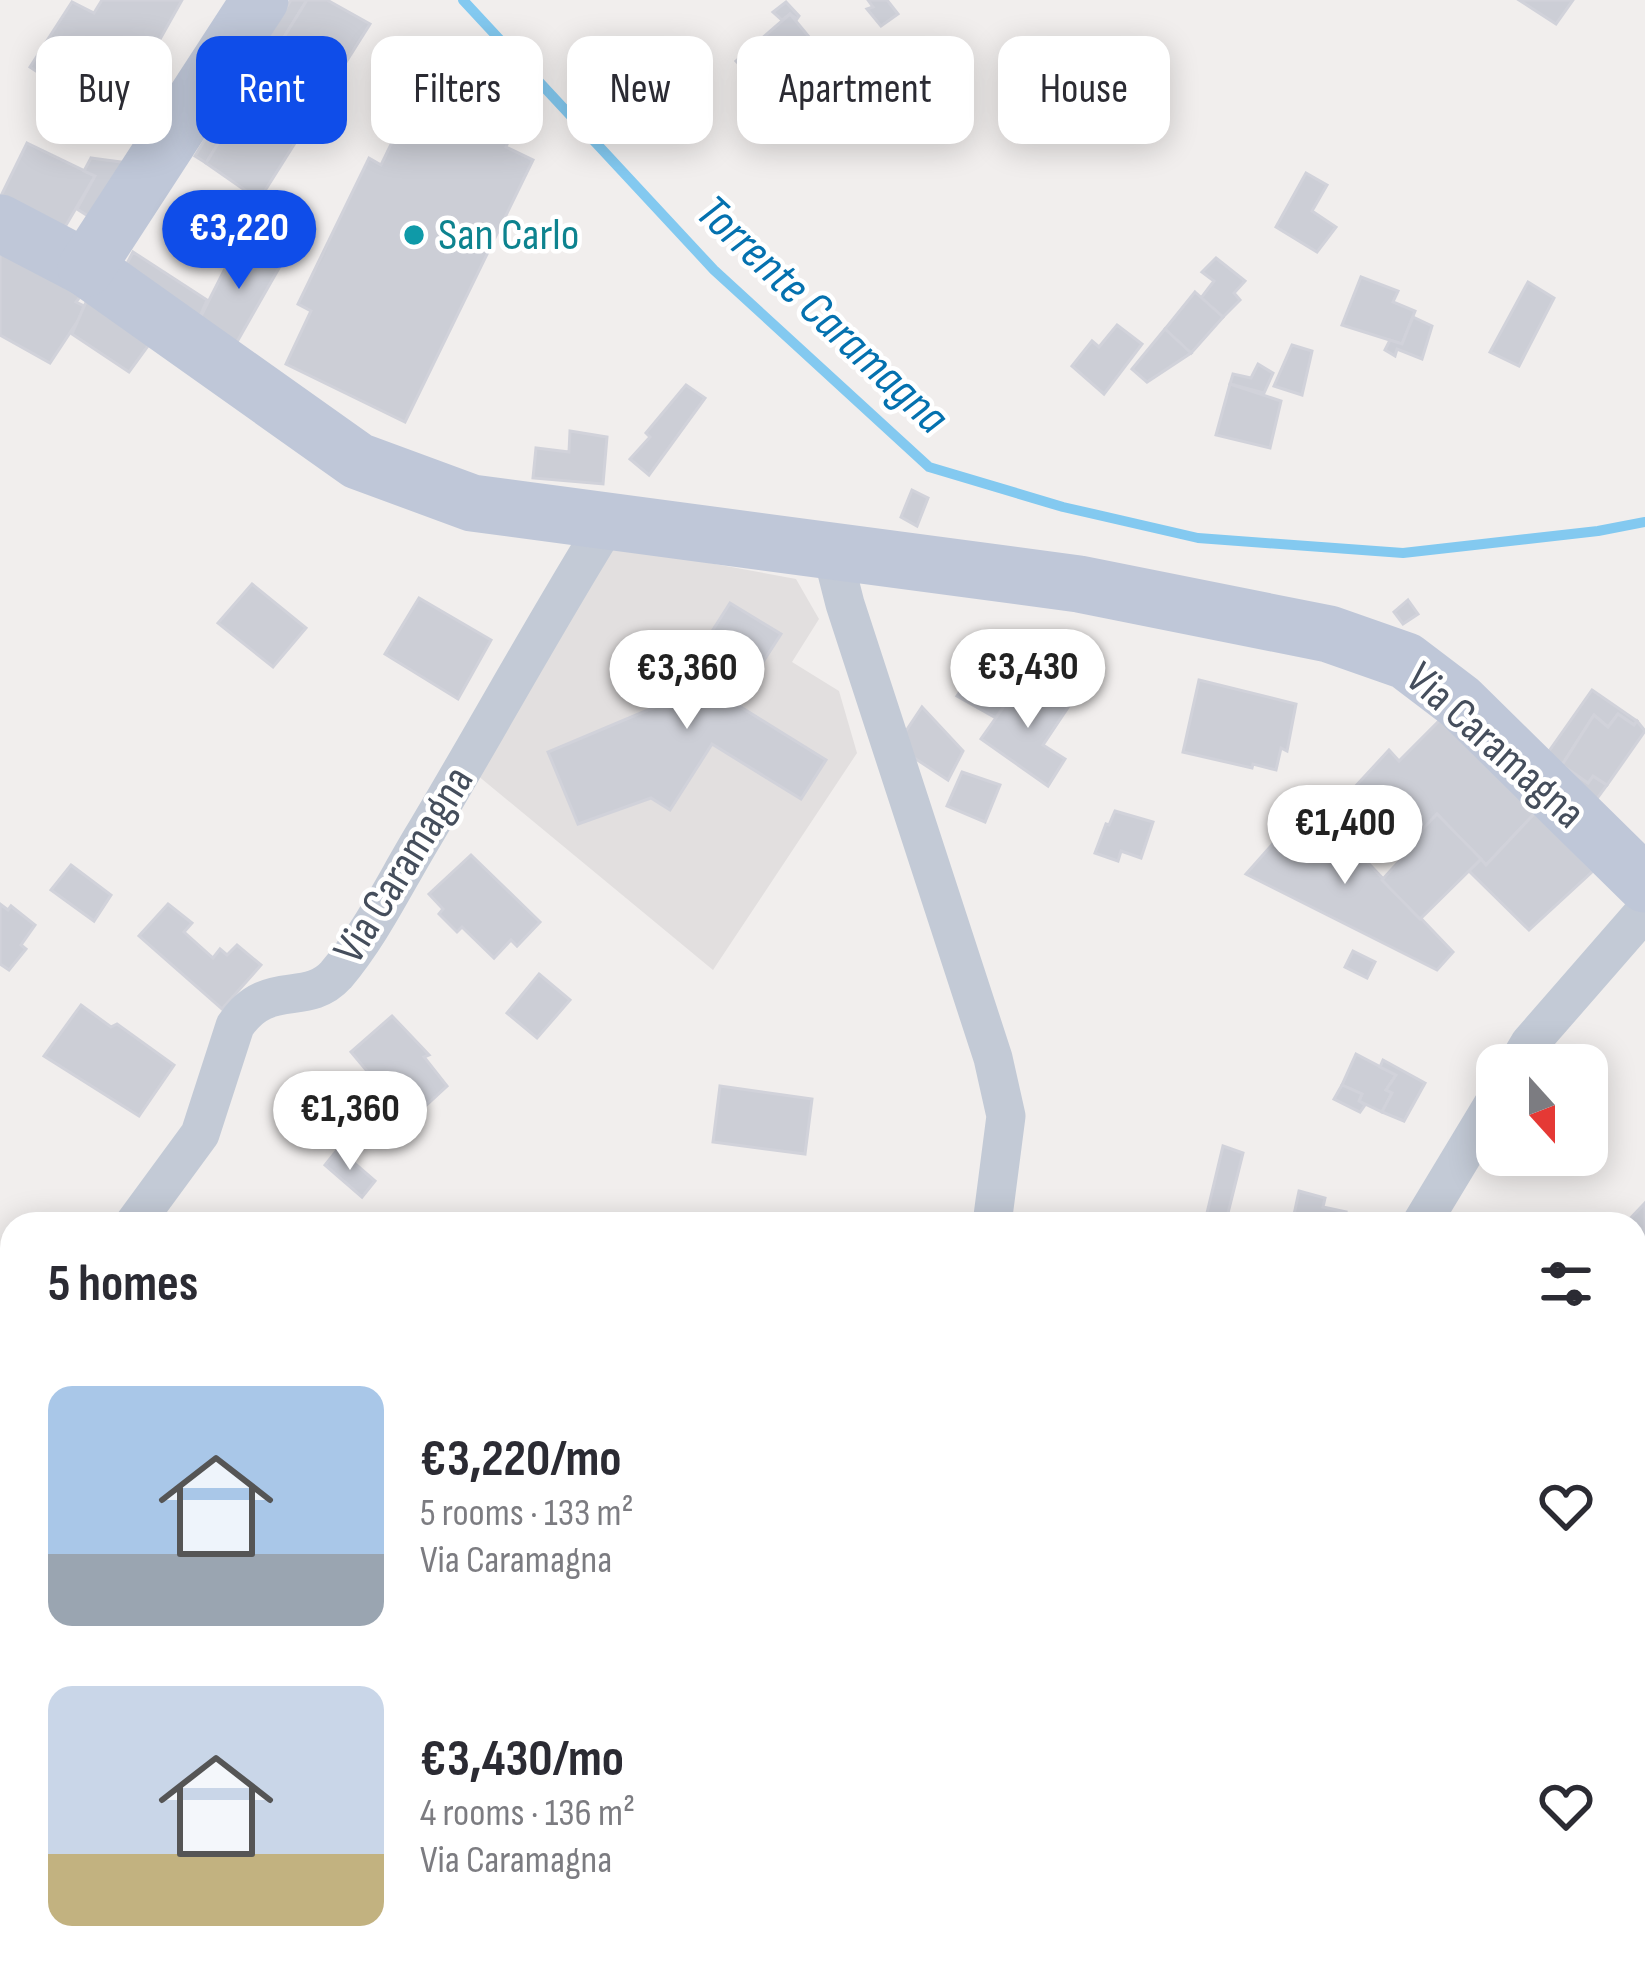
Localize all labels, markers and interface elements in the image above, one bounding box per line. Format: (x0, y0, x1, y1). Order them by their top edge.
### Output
chip: Buy (36, 36, 172, 144)
chip: Rent (196, 36, 347, 144)
chip: Filters (371, 36, 543, 144)
chip: New (567, 36, 713, 144)
chip: Apartment (737, 36, 974, 144)
chip: House (998, 36, 1170, 144)
water label: Torrente Caramagna (684, 184, 960, 446)
pin: €3,220 (141, 190, 337, 292)
text: €3,220 (189, 205, 289, 252)
place label: San Carlo (438, 208, 579, 263)
marker: San Carlo (401, 222, 427, 248)
pin: €3,430 (930, 629, 1126, 731)
pin: €3,360 (589, 630, 785, 732)
text: €3,430 (977, 644, 1079, 691)
text: €3,360 (636, 645, 738, 692)
street label: Via Caramagna (1394, 651, 1596, 841)
street label: Via Caramagna (322, 756, 486, 974)
pin: €1,400 (1247, 785, 1443, 887)
text: €1,400 (1294, 800, 1396, 847)
north arrow (1476, 1044, 1608, 1176)
map controls (1476, 1044, 1608, 1176)
pin: €1,360 (252, 1071, 448, 1173)
text: €1,360 (300, 1086, 400, 1133)
icon: filters (1533, 1251, 1599, 1317)
text: 5 homes (48, 1254, 198, 1315)
text: €3,220/mo (420, 1429, 622, 1490)
icon: home (144, 1434, 288, 1578)
icon: heart (1533, 1473, 1599, 1539)
text: 5 rooms · 133 m² (420, 1490, 634, 1537)
text: Via Caramagna (420, 1537, 612, 1584)
text: €3,430/mo (420, 1729, 624, 1790)
icon: home (144, 1734, 288, 1878)
icon: heart (1533, 1773, 1599, 1839)
text: 4 rooms · 136 m² (420, 1790, 635, 1837)
text: Via Caramagna (420, 1837, 612, 1884)

